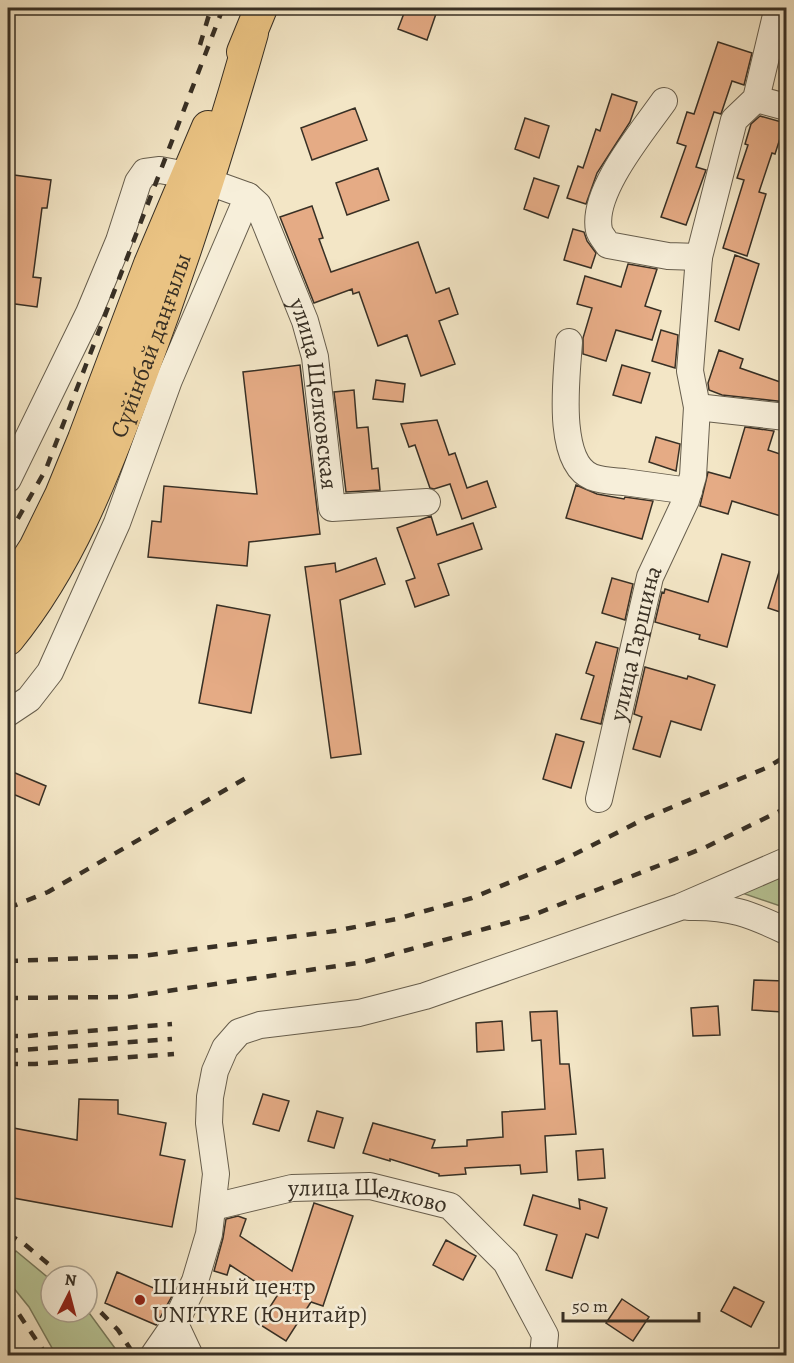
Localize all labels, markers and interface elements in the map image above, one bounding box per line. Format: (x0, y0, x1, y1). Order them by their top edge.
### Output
street label: Сүйінбай даңғылы (102, 249, 199, 442)
street label: улица Щелковская (281, 292, 346, 491)
street label: улица Гаршина (601, 560, 669, 725)
street label: улица Щелково (287, 1170, 451, 1221)
north arrow (39, 1264, 99, 1324)
text: N (64, 1269, 78, 1292)
place label: Шинный центр UNITYRE (Юнитайр) (152, 1270, 367, 1330)
scale bar (563, 1285, 700, 1323)
marker: Шинный центр UNITYRE (Юнитайр) (133, 1293, 147, 1307)
text: 50 m (572, 1294, 608, 1318)

